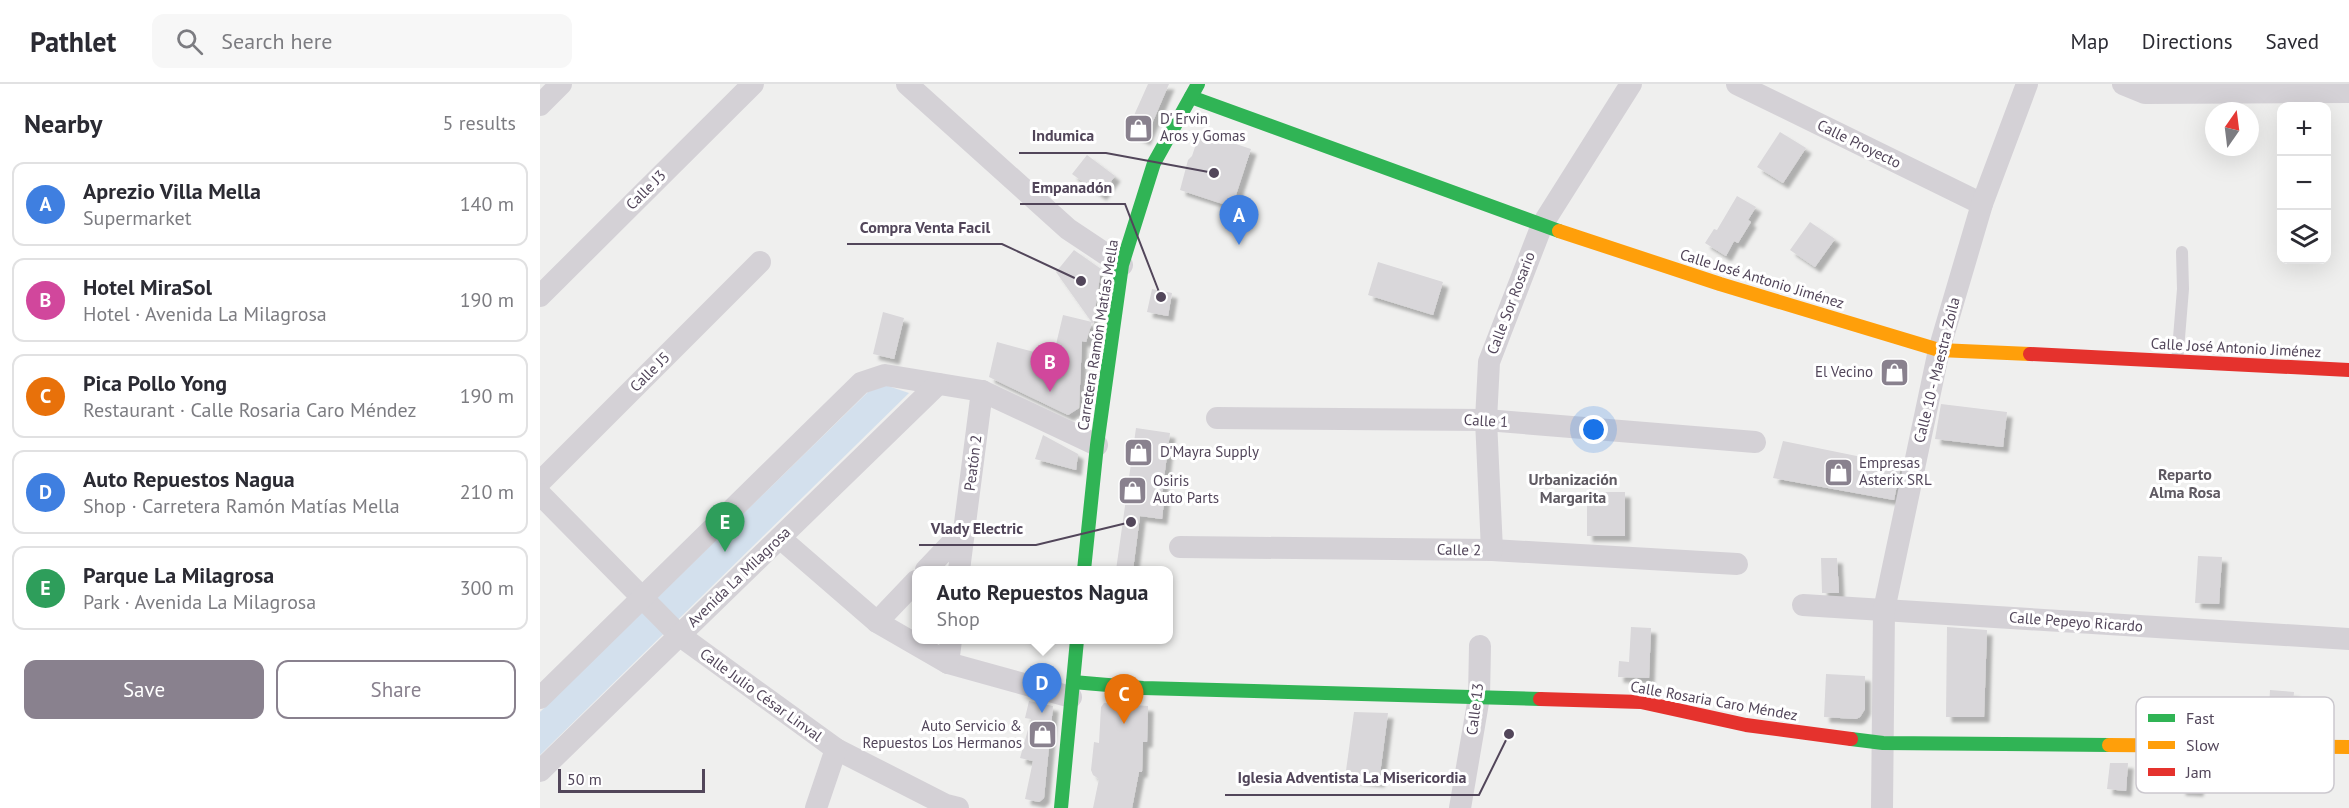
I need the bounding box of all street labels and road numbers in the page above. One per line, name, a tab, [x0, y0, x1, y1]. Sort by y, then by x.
street label: Calle Proyecto	[1814, 115, 1904, 172]
street label: Calle J3	[622, 166, 670, 214]
street label: Carretera Ramón Matías Mella	[1073, 238, 1122, 432]
street label: Calle José Antonio Jiménez	[1678, 244, 1847, 313]
street label: Calle Sor Rosario	[1482, 249, 1539, 357]
street label: Calle 10 - Maestra Zoila	[1909, 295, 1964, 445]
street label: Calle José Antonio Jiménez	[2150, 334, 2322, 361]
street label: Calle J5	[626, 348, 674, 396]
street label: Calle 1	[1463, 410, 1509, 431]
street label: Peatón 2	[960, 434, 985, 492]
street label: Avenida La Milagrosa	[683, 522, 794, 631]
street label: Calle 2	[1437, 540, 1481, 559]
street label: Calle Pepeyo Ricardo	[2008, 607, 2144, 636]
street label: Calle Julio César Linval	[696, 644, 827, 746]
street label: Calle Rosaria Caro Méndez	[1629, 676, 1799, 725]
street label: Calle 13	[1462, 682, 1487, 736]

